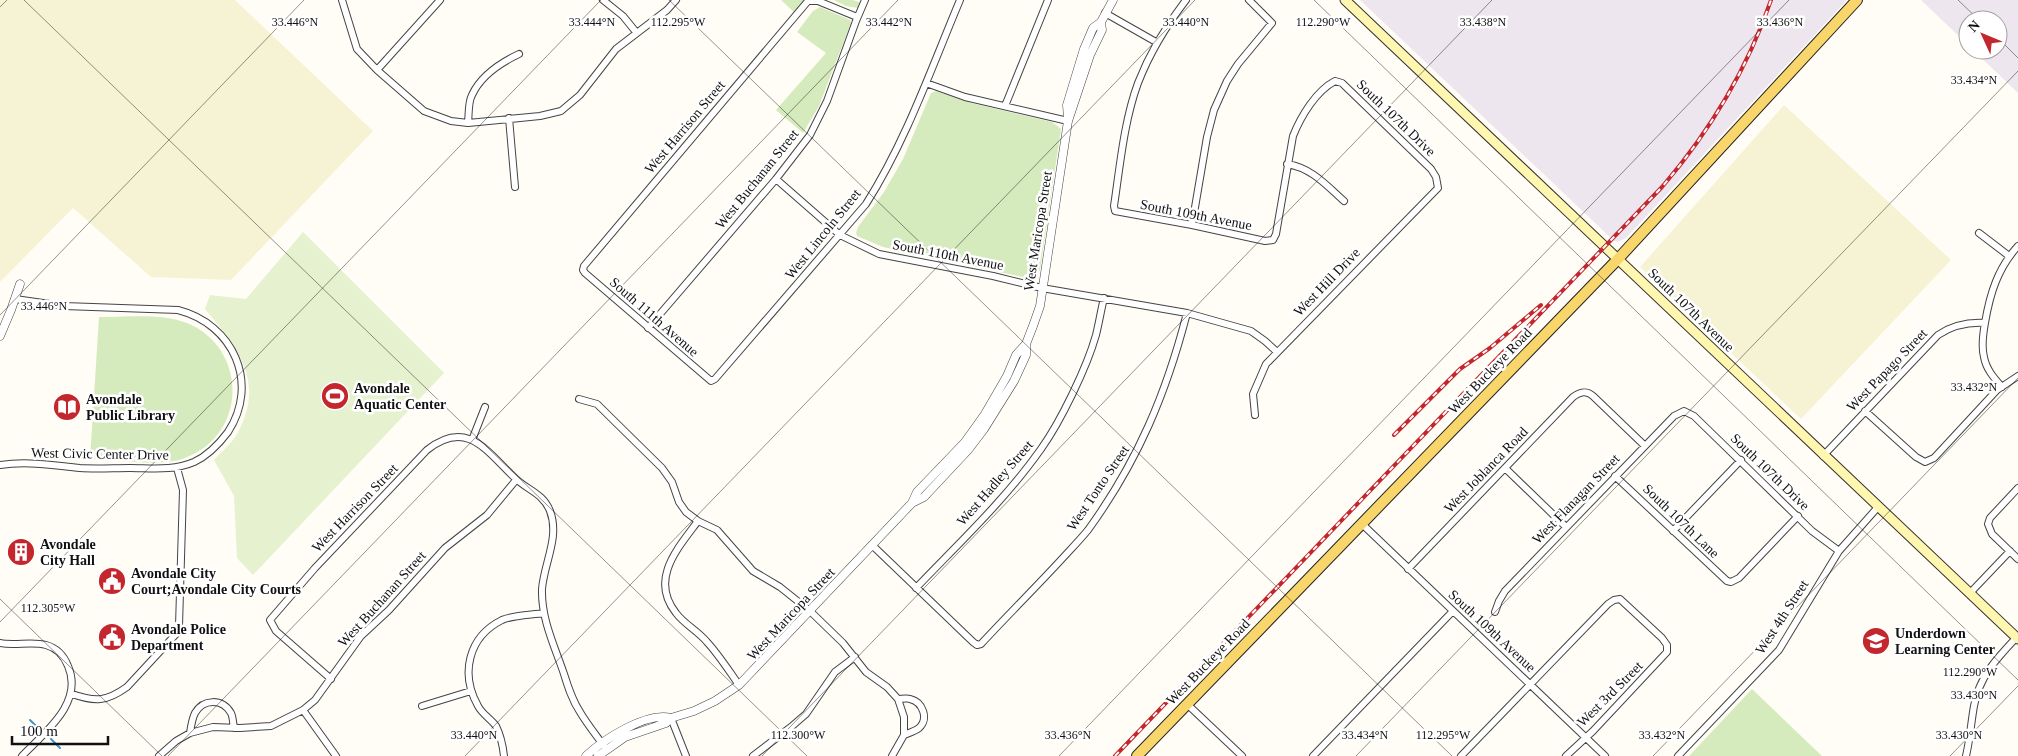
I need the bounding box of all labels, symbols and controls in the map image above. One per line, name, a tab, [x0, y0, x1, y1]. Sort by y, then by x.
north arrow	[1958, 10, 2008, 60]
text: 33.446°N	[272, 15, 319, 29]
text: 33.444°N	[569, 15, 616, 29]
text: 112.295°W	[651, 15, 706, 29]
text: 33.442°N	[866, 15, 913, 29]
text: 33.440°N	[1163, 15, 1210, 29]
text: 112.290°W	[1296, 15, 1351, 29]
text: 33.438°N	[1460, 15, 1507, 29]
text: 33.436°N	[1757, 15, 1804, 29]
text: N	[1965, 17, 1983, 35]
text: 33.434°N	[1951, 73, 1998, 87]
street label: South 107th Drive	[1354, 77, 1438, 159]
street label: West Harrison Street	[642, 78, 728, 176]
street label: West Buchanan Street	[712, 126, 802, 232]
street label: West Maricopa Street	[1021, 170, 1055, 292]
street label: West Lincoln Street	[782, 186, 864, 282]
street label: South 109th Avenue	[1139, 197, 1253, 233]
street label: South 110th Avenue	[891, 237, 1005, 273]
street label: West Hill Drive	[1291, 245, 1363, 319]
street label: South 107th Avenue	[1645, 265, 1737, 355]
street label: South 111th Avenue	[607, 275, 701, 359]
text: 33.446°N	[21, 299, 68, 313]
street label: West Buckeye Road	[1445, 325, 1535, 417]
street label: West Papago Street	[1844, 326, 1930, 414]
text: 33.432°N	[1951, 380, 1998, 394]
sports icon: Avondale Aquatic Center	[320, 381, 350, 411]
place label: Avondale Aquatic Center	[354, 381, 446, 412]
library icon: Avondale Public Library	[52, 392, 82, 422]
place label: Avondale Public Library	[86, 392, 175, 423]
street label: West Joblanca Road	[1441, 424, 1531, 516]
street label: South 107th Drive	[1728, 431, 1812, 513]
street label: West Hadley Street	[954, 437, 1036, 529]
street label: West Tonto Street	[1064, 442, 1132, 533]
street label: West Civic Center Drive	[31, 445, 169, 463]
street label: West Flanagan Street	[1529, 451, 1623, 547]
street label: West Harrison Street	[309, 461, 401, 555]
street label: South 107th Lane	[1640, 481, 1722, 561]
building icon: Avondale City Hall	[6, 537, 36, 567]
place label: Avondale City Hall	[40, 537, 96, 568]
street label: West Buchanan Street	[335, 548, 429, 650]
street label: West Maricopa Street	[744, 565, 838, 663]
public building icon: Avondale City Court;Avondale City Courts	[97, 566, 127, 596]
place label: Avondale City Court;Avondale City Courts	[131, 566, 302, 597]
street label: West 4th Street	[1753, 577, 1812, 657]
street label: South 109th Avenue	[1445, 587, 1539, 675]
text: 112.305°W	[21, 601, 76, 615]
street label: West Buckeye Road	[1163, 616, 1253, 708]
public building icon: Avondale Police Department	[97, 622, 127, 652]
place label: Avondale Police Department	[131, 622, 226, 653]
school or university icon: Underdown Learning Center	[1861, 626, 1891, 656]
place label: Underdown Learning Center	[1895, 626, 1995, 657]
street label: West 3rd Street	[1574, 658, 1646, 730]
text: 112.290°W	[1943, 665, 1998, 679]
text: 33.430°N	[1951, 688, 1998, 702]
scale bar	[12, 714, 109, 746]
text: 100 m	[20, 723, 58, 739]
text: 33.440°N	[451, 728, 498, 742]
text: 112.300°W	[771, 728, 826, 742]
text: 33.436°N	[1045, 728, 1092, 742]
text: 33.434°N	[1342, 728, 1389, 742]
text: 112.295°W	[1416, 728, 1471, 742]
text: 33.432°N	[1639, 728, 1686, 742]
text: 33.430°N	[1936, 728, 1983, 742]

